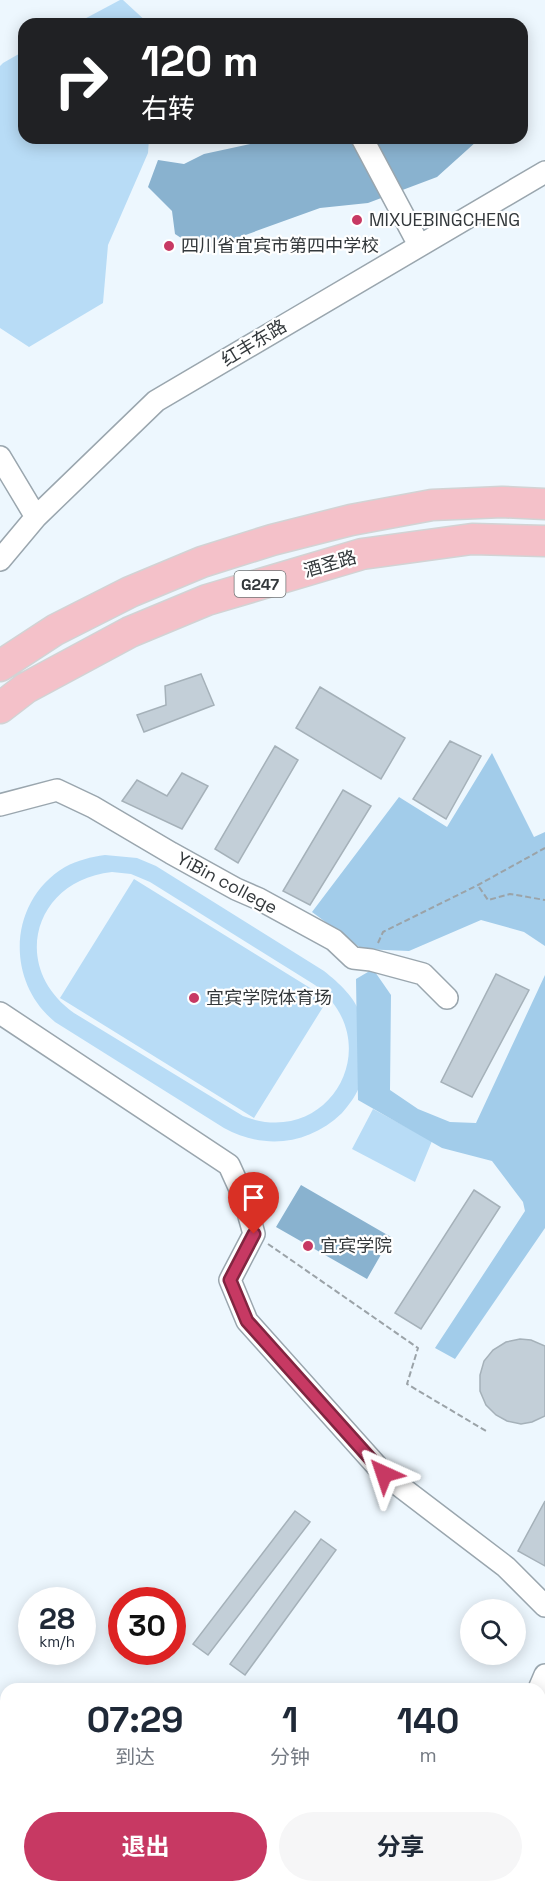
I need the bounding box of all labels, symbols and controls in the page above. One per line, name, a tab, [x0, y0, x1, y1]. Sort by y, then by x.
text: 120 m	[141, 35, 259, 88]
icon: right	[42, 42, 120, 120]
text: 右转	[141, 91, 195, 126]
place label: MIXUEBINGCHENG	[369, 208, 520, 231]
marker: MIXUEBINGCHENG	[350, 213, 364, 227]
place label: 四川省宜宾市第四中学校	[181, 234, 379, 257]
marker: 四川省宜宾市第四中学校	[162, 239, 176, 253]
street label: 红丰东路	[217, 314, 291, 371]
street label: 酒圣路	[301, 545, 359, 582]
road number: G247	[234, 571, 286, 597]
street label: YiBin college	[173, 846, 282, 919]
place label: 宜宾学院体育场	[206, 986, 332, 1009]
marker: 宜宾学院体育场	[187, 991, 201, 1005]
pin	[228, 1172, 279, 1234]
icon: arrive	[237, 1181, 270, 1214]
place label: 宜宾学院	[320, 1234, 392, 1257]
marker: 宜宾学院	[301, 1239, 315, 1253]
position arrow	[352, 1442, 416, 1506]
speed limit sign: 30	[108, 1587, 186, 1665]
text: 28	[39, 1599, 75, 1638]
map controls	[460, 1599, 526, 1665]
button: search	[460, 1599, 526, 1665]
text: km/h	[39, 1632, 75, 1651]
text: 07:29	[87, 1697, 183, 1743]
text: 1	[282, 1697, 298, 1743]
text: 140	[397, 1698, 459, 1744]
text: m	[419, 1742, 437, 1768]
text: 到达	[115, 1744, 155, 1770]
text: 分钟	[270, 1744, 310, 1770]
button: 退出	[24, 1812, 267, 1881]
button: 分享	[279, 1812, 522, 1881]

